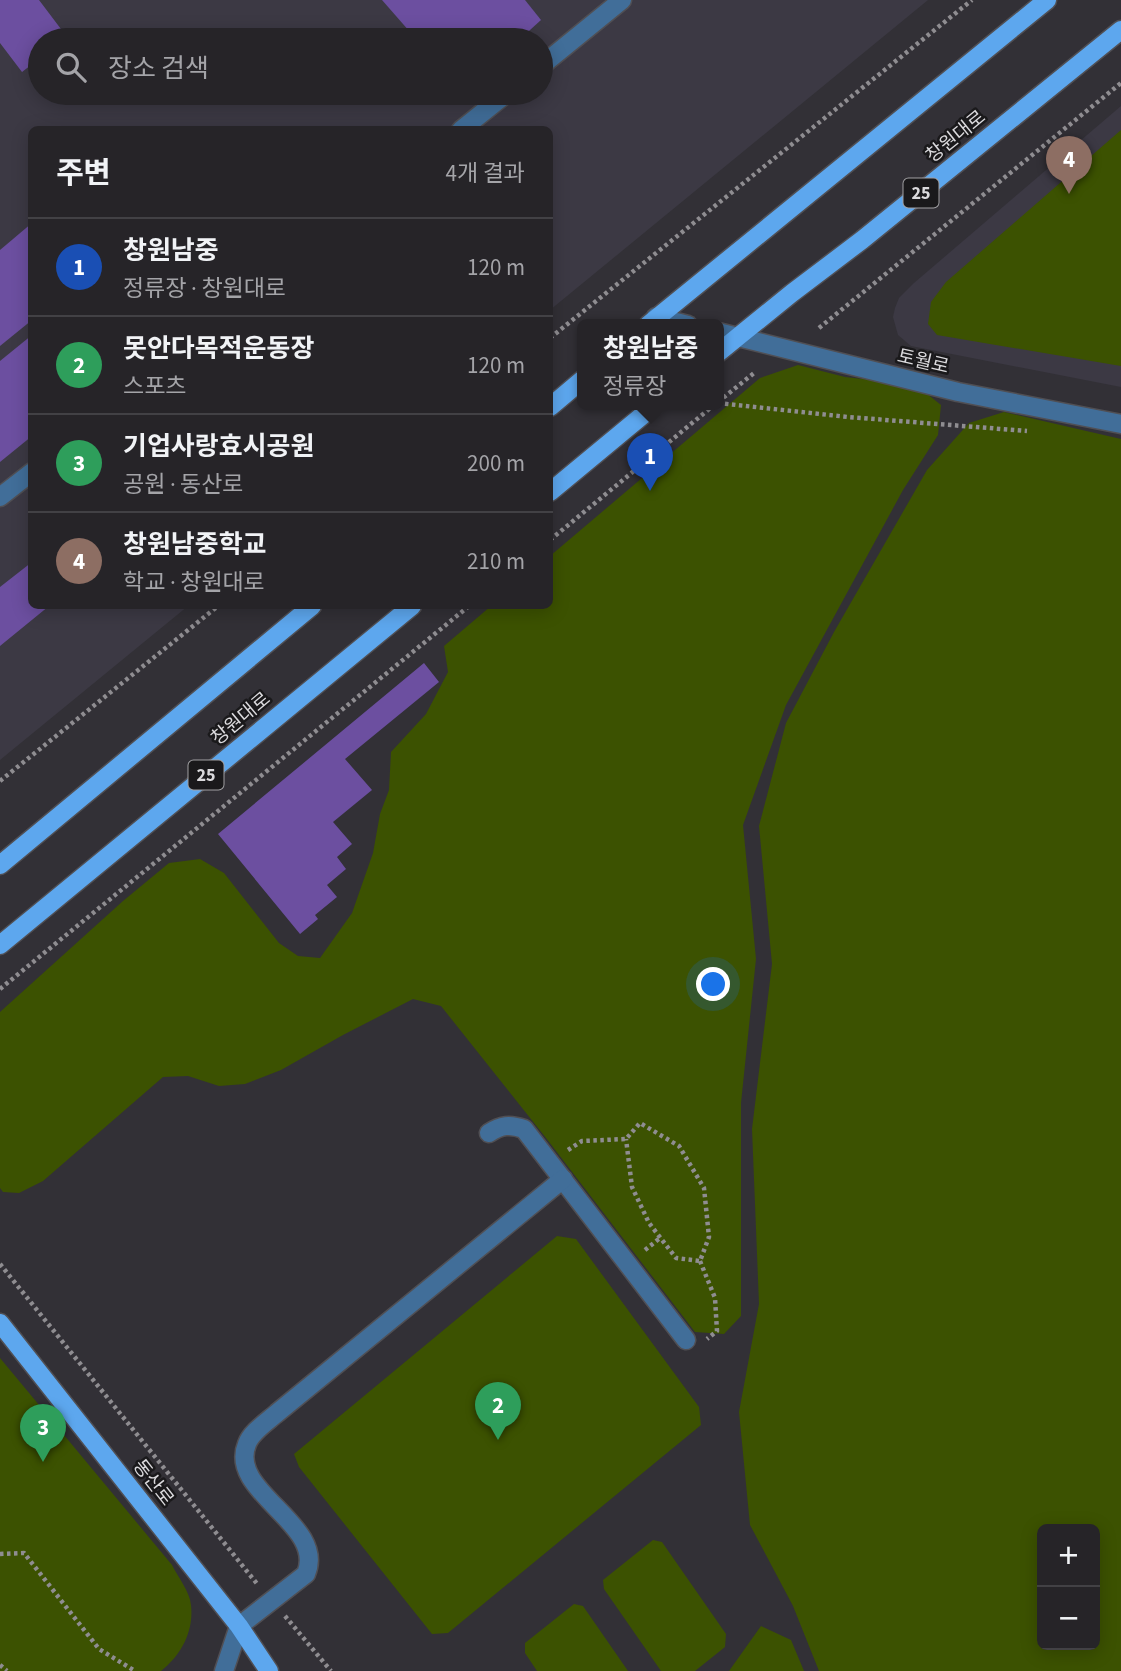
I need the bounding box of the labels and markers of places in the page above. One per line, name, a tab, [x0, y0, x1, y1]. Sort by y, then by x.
pin: 4	[1046, 136, 1092, 194]
pin: 1	[627, 433, 673, 491]
pin: 2	[475, 1382, 521, 1440]
pin: 3	[20, 1404, 66, 1462]

